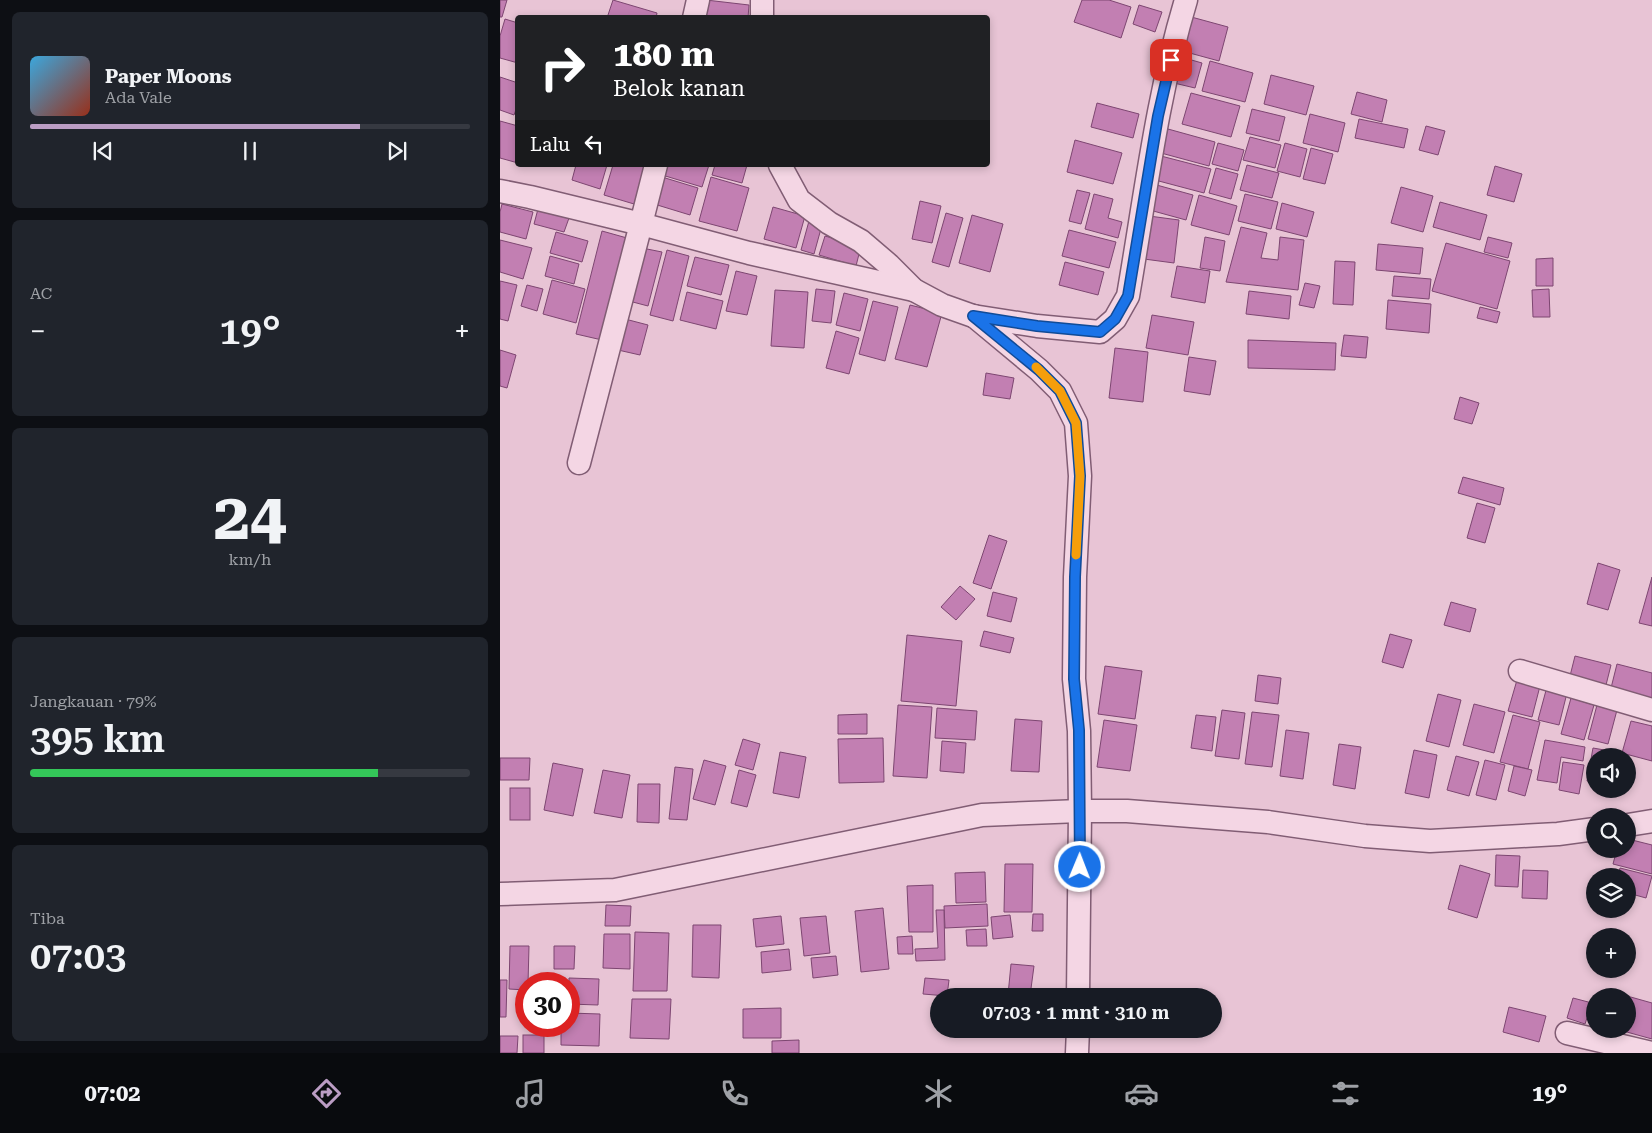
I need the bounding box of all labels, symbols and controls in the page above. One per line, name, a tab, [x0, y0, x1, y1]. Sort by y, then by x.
text: 180 m	[613, 34, 714, 75]
icon: right	[530, 35, 595, 100]
pin	[1150, 39, 1192, 81]
icon: arrive	[1157, 46, 1185, 74]
text: Paper Moons	[105, 65, 232, 88]
text: Belok kanan	[613, 76, 745, 101]
text: Ada Vale	[105, 88, 172, 107]
icon: left	[580, 130, 608, 158]
text: Lalu	[530, 133, 570, 156]
icon: previous	[89, 137, 117, 165]
icon: pause	[236, 137, 264, 165]
icon: next	[383, 137, 411, 165]
text: AC	[30, 284, 52, 303]
text: 19°	[219, 309, 281, 353]
text: −	[30, 315, 46, 348]
text: +	[454, 315, 470, 348]
text: 24	[214, 479, 286, 555]
text: km/h	[229, 550, 271, 569]
text: Jangkauan · 79%	[30, 692, 156, 711]
text: 395 km	[30, 717, 165, 761]
map controls	[1586, 748, 1636, 1038]
button: sound	[1586, 748, 1636, 798]
button: search	[1586, 808, 1636, 858]
position arrow	[1053, 840, 1105, 892]
button: layers	[1586, 868, 1636, 918]
text: Tiba	[30, 909, 65, 928]
button: +	[1586, 928, 1636, 978]
text: 07:03	[30, 934, 126, 978]
speed limit sign: 30	[515, 972, 580, 1037]
button: −	[1586, 988, 1636, 1038]
text: 07:03 · 1 mnt · 310 m	[983, 1001, 1169, 1024]
icon: directions	[309, 1076, 344, 1111]
icon: music	[513, 1076, 548, 1111]
icon: phone	[717, 1076, 752, 1111]
icon: climate	[921, 1076, 956, 1111]
icon: car	[1124, 1076, 1159, 1111]
icon: filters	[1328, 1076, 1363, 1111]
text: 07:02	[84, 1081, 141, 1106]
text: 19°	[1532, 1081, 1568, 1106]

